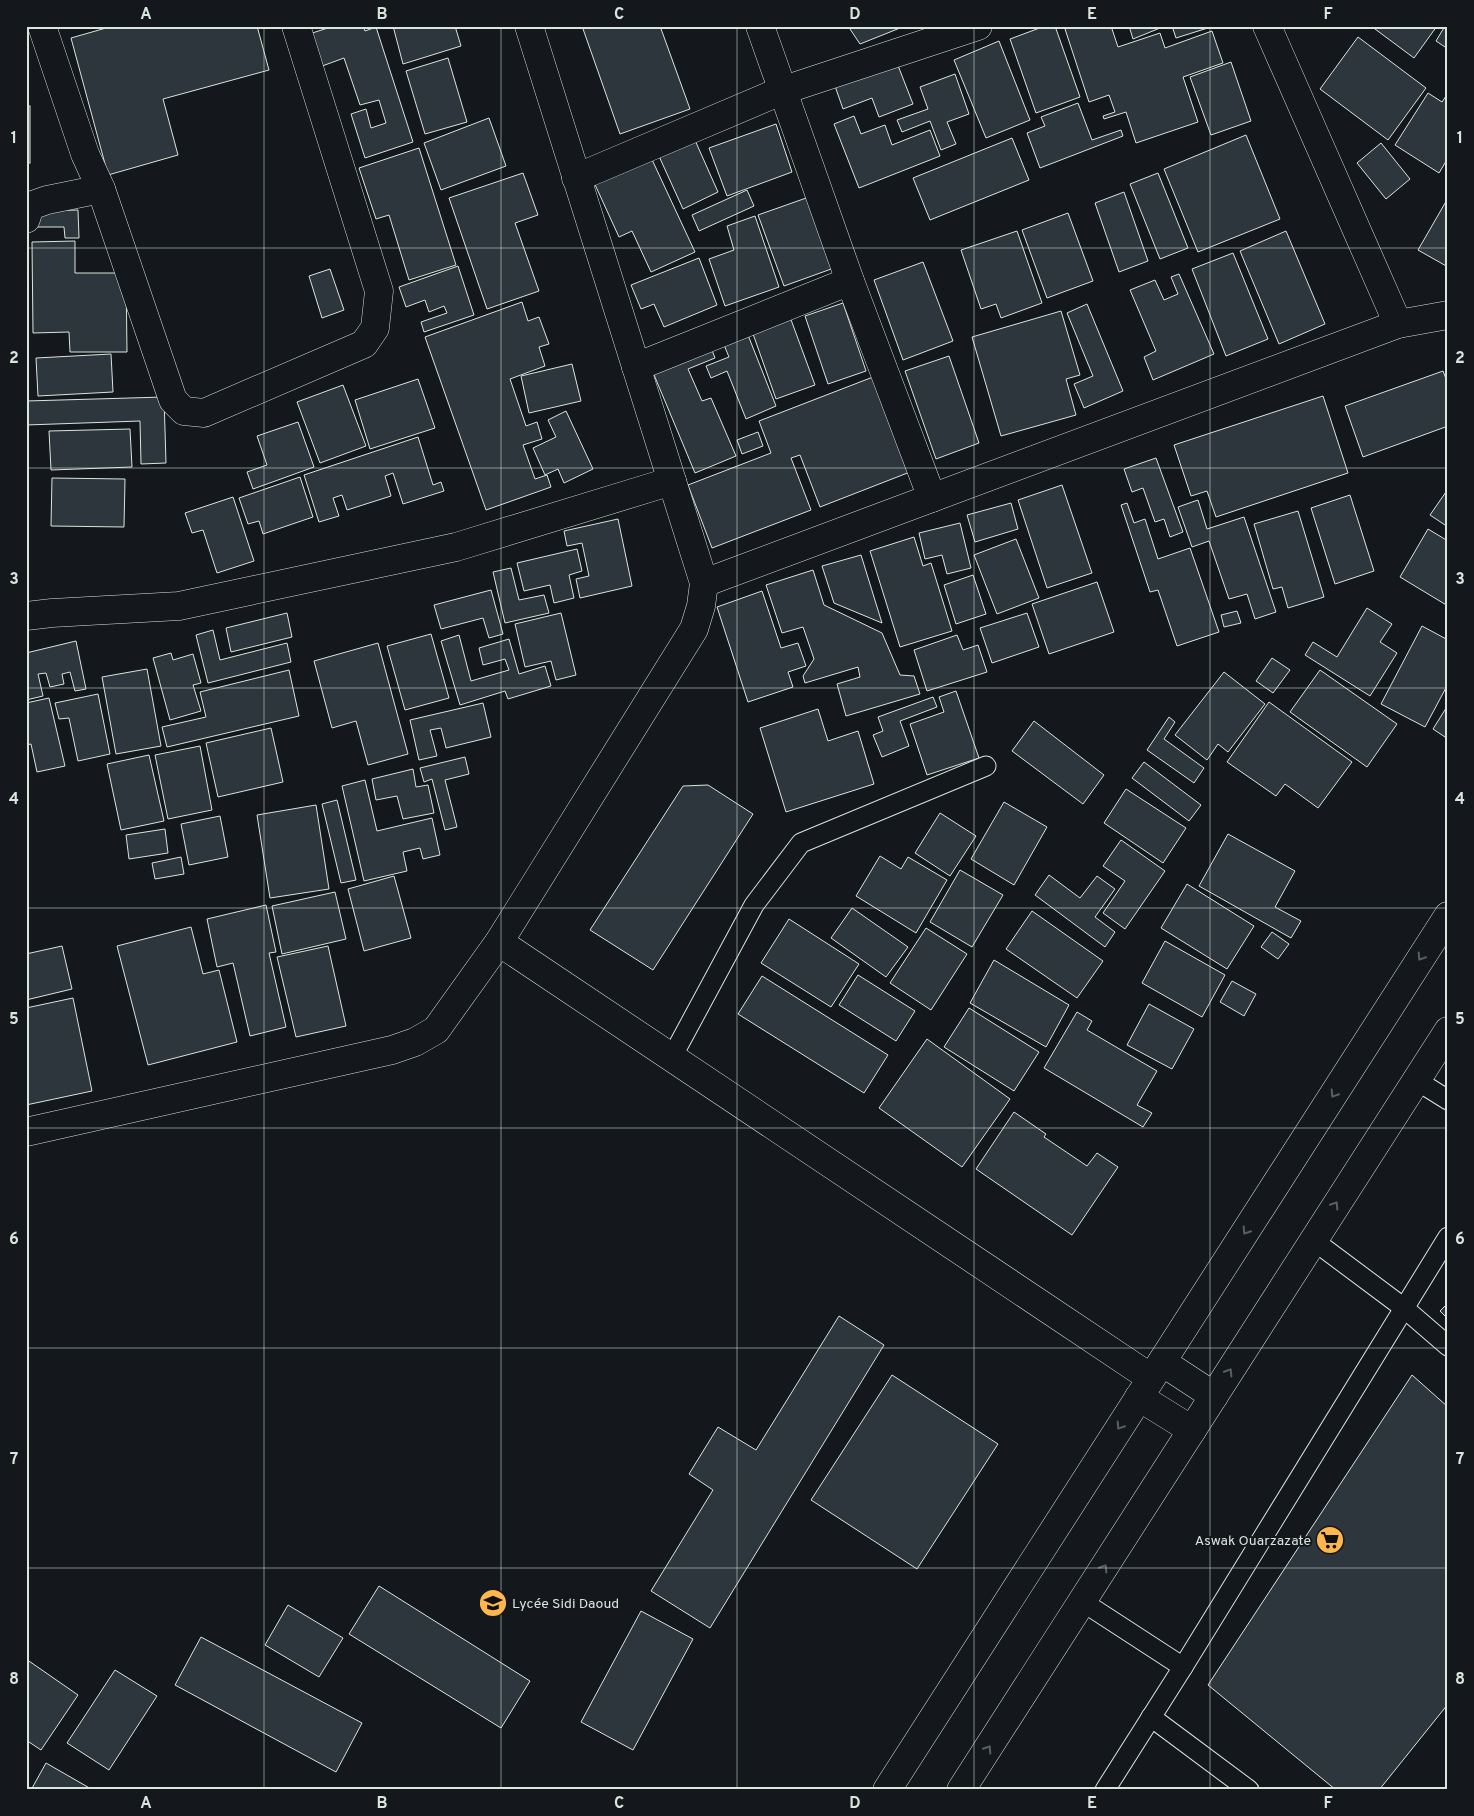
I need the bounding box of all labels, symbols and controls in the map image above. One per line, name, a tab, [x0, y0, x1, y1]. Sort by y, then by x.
text: A	[140, 5, 152, 25]
text: B	[376, 5, 388, 25]
text: C	[614, 5, 624, 25]
text: D	[849, 5, 861, 25]
text: E	[1087, 5, 1097, 25]
text: F	[1323, 5, 1333, 25]
text: 1	[11, 129, 17, 149]
text: 1	[1457, 129, 1463, 149]
text: 2	[9, 349, 19, 369]
text: 2	[1455, 349, 1465, 369]
text: 3	[9, 570, 19, 590]
text: 3	[1455, 570, 1465, 590]
text: 4	[9, 790, 19, 810]
text: 4	[1455, 790, 1465, 810]
one-way arrow	[1418, 952, 1428, 961]
text: 5	[9, 1010, 19, 1030]
text: 5	[1455, 1010, 1465, 1030]
one-way arrow	[1330, 1089, 1340, 1098]
one-way arrow	[1329, 1202, 1338, 1211]
one-way arrow	[1243, 1225, 1252, 1234]
text: 6	[9, 1230, 19, 1250]
text: 6	[1455, 1230, 1465, 1250]
one-way arrow	[1223, 1368, 1232, 1378]
one-way arrow	[1117, 1421, 1127, 1430]
text: 7	[10, 1450, 18, 1470]
text: 7	[1456, 1450, 1464, 1470]
supermarket icon: Aswak Ouarzazate	[1315, 1525, 1345, 1555]
place label: Aswak Ouarzazate	[1195, 1533, 1311, 1550]
one-way arrow	[1098, 1565, 1108, 1574]
school or university icon: Lycée Sidi Daoud	[478, 1588, 508, 1618]
place label: Lycée Sidi Daoud	[512, 1596, 619, 1613]
text: 8	[9, 1670, 19, 1690]
text: 8	[1455, 1670, 1465, 1690]
one-way arrow	[982, 1745, 991, 1754]
text: A	[140, 1794, 152, 1814]
text: B	[376, 1794, 388, 1814]
text: C	[614, 1794, 624, 1814]
text: D	[849, 1794, 861, 1814]
text: E	[1087, 1794, 1097, 1814]
text: F	[1323, 1794, 1333, 1814]

